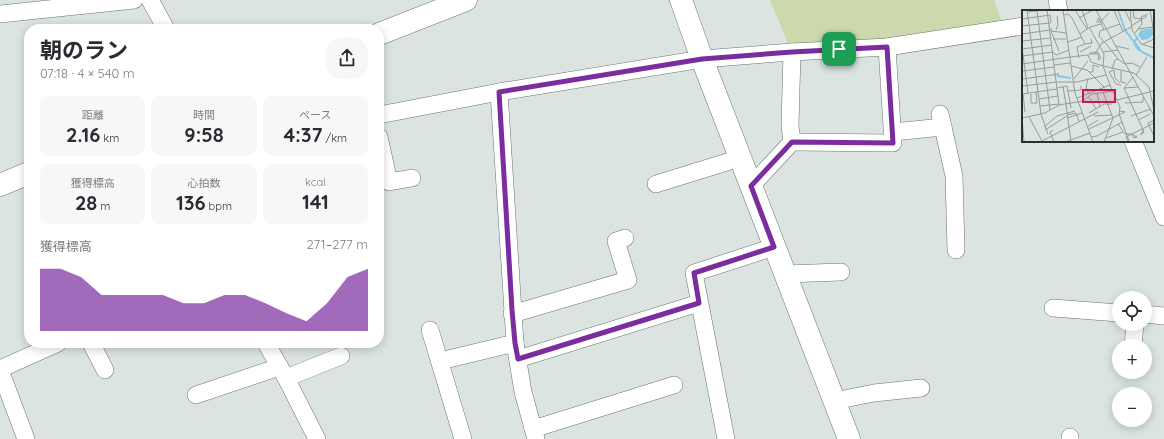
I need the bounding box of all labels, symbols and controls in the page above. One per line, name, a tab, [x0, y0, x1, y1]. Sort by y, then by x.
inset map	[1022, 10, 1154, 142]
pin	[822, 32, 856, 66]
text: 朝のラン	[40, 36, 128, 64]
button: share	[326, 37, 368, 79]
icon: arrive	[828, 38, 850, 60]
text: 07:18 · 4 × 540 m	[40, 65, 135, 81]
text: 距離	[82, 108, 104, 122]
text: 時間	[193, 108, 215, 122]
text: ペース	[299, 108, 332, 122]
text: 2.16	[66, 122, 100, 147]
text: 9:58	[184, 122, 224, 147]
text: 4:37	[284, 122, 322, 147]
text: km	[100, 131, 119, 145]
text: /km	[322, 131, 347, 145]
text: kcal	[305, 175, 326, 189]
text: 獲得標高	[71, 176, 115, 190]
text: 心拍数	[187, 176, 220, 190]
text: 141	[302, 189, 329, 214]
text: 28	[75, 190, 97, 215]
text: 136	[176, 190, 206, 215]
text: m	[97, 199, 110, 213]
text: bpm	[206, 199, 232, 213]
text: 271–277 m	[307, 236, 368, 252]
text: 獲得標高	[40, 238, 92, 254]
map controls	[1112, 291, 1152, 427]
button: locate	[1112, 291, 1152, 331]
button: +	[1112, 339, 1152, 379]
button: −	[1112, 387, 1152, 427]

